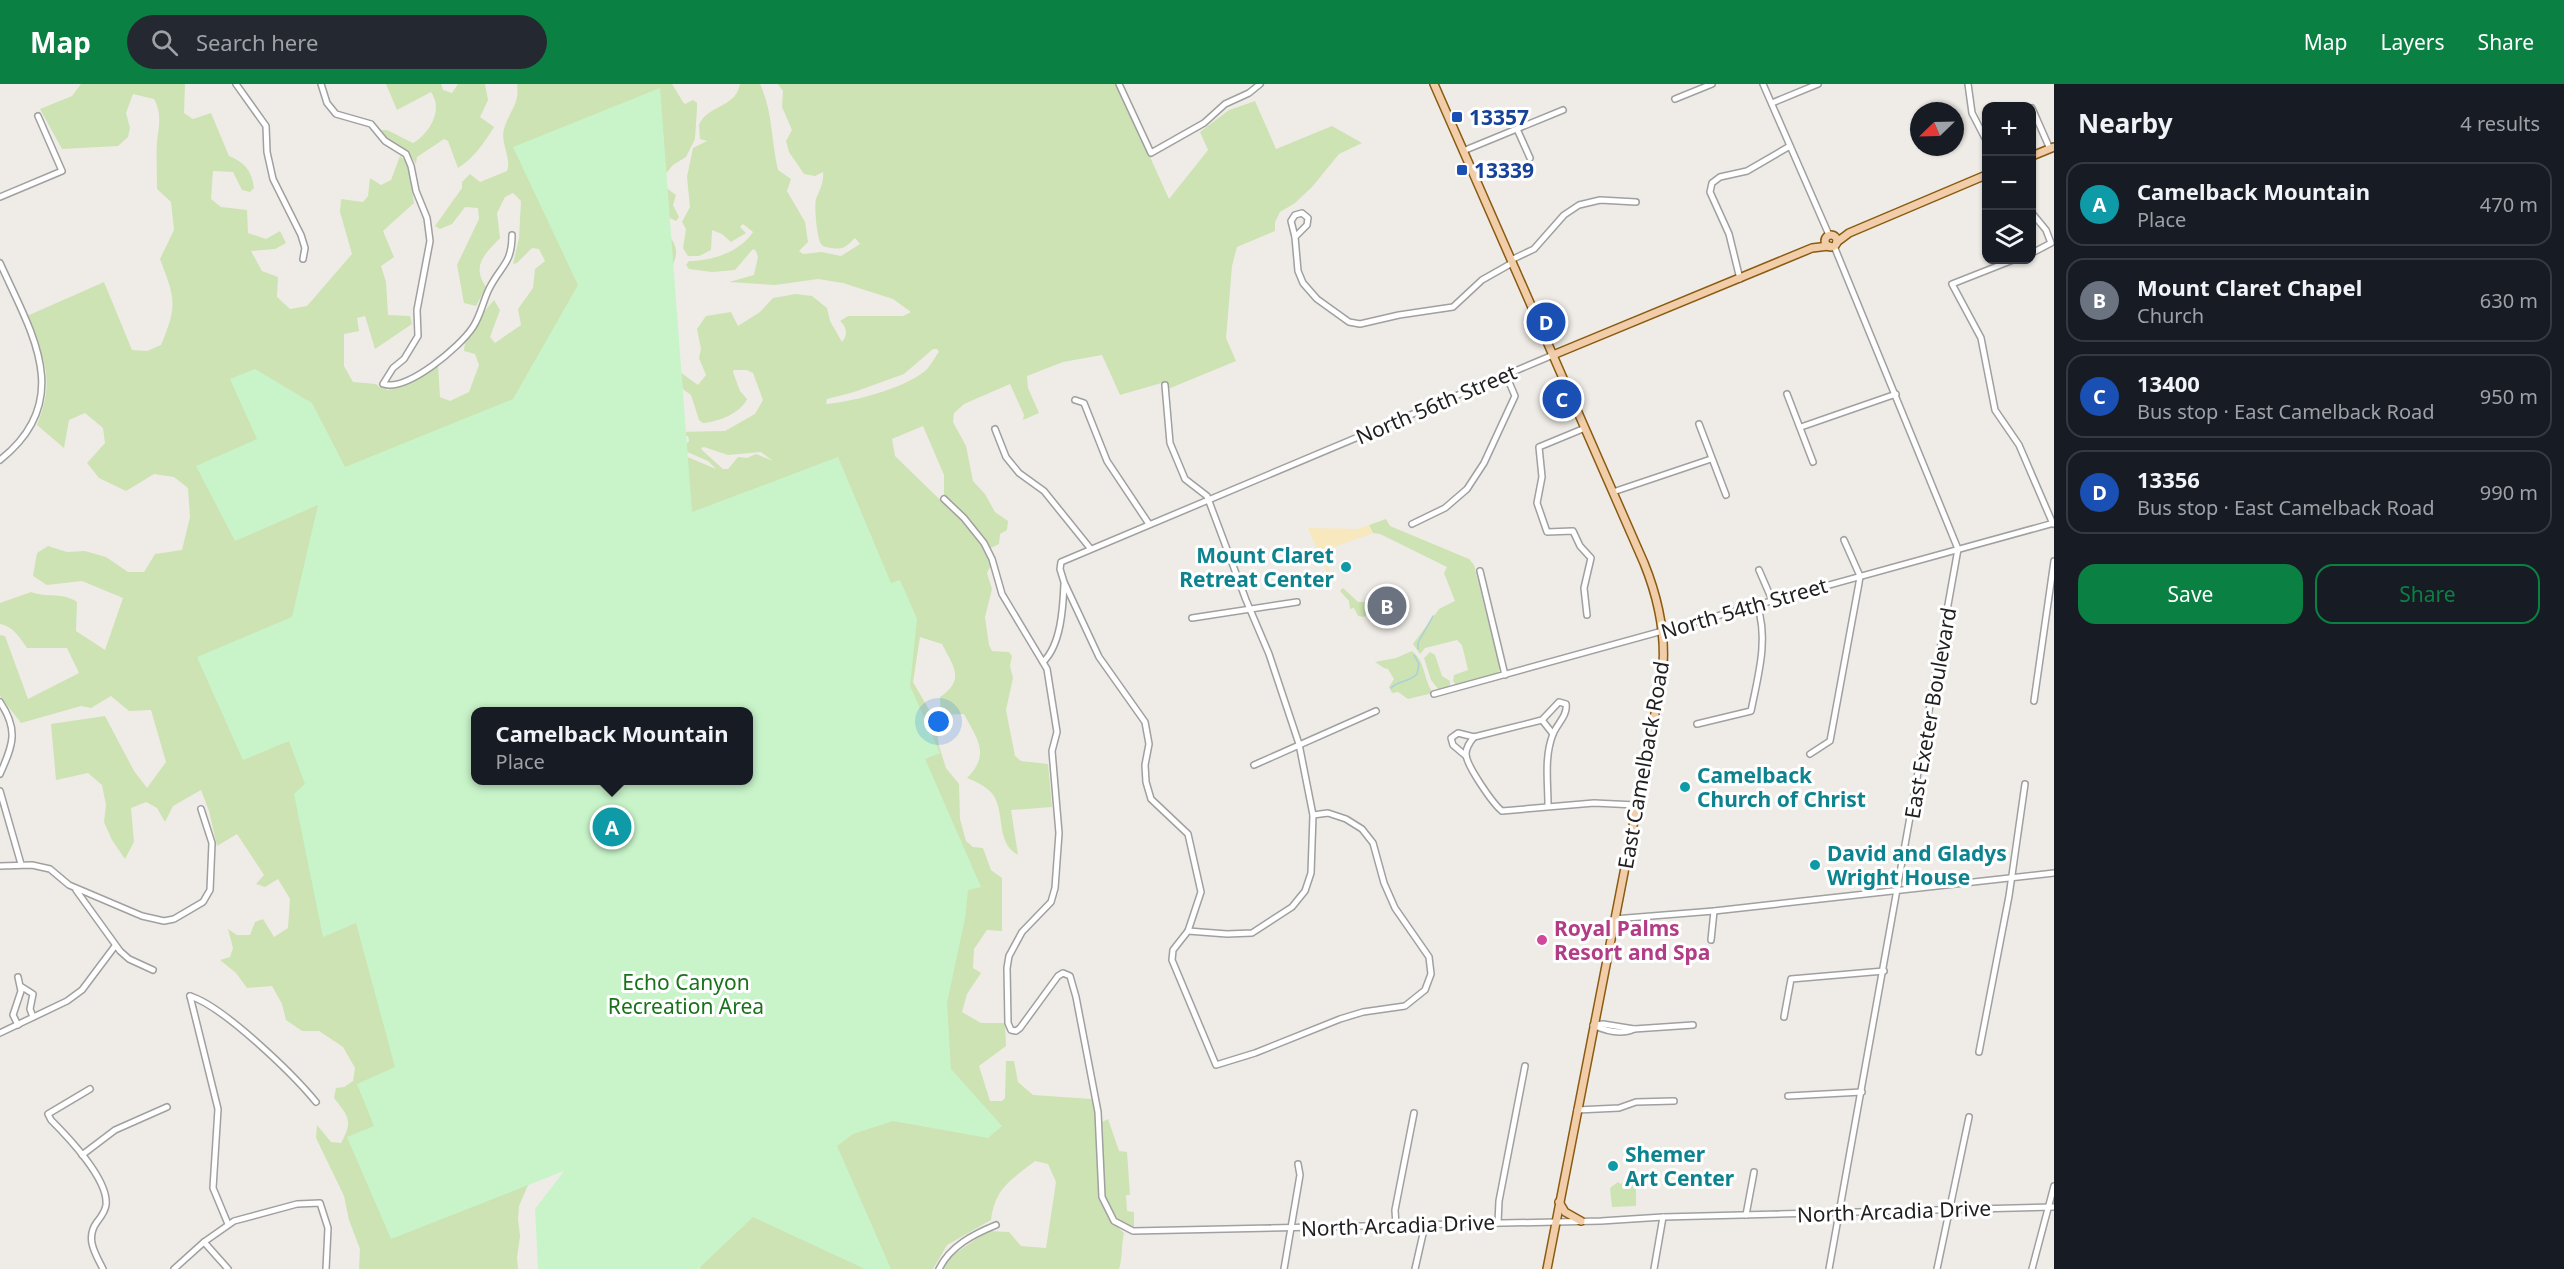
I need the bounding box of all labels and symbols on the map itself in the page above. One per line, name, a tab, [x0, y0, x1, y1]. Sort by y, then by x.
north arrow	[1910, 102, 1964, 156]
place label: 13357	[1469, 103, 1529, 131]
marker: 13357	[1450, 110, 1464, 124]
place label: 13339	[1474, 156, 1534, 184]
marker: 13339	[1455, 163, 1469, 177]
pin: D	[1526, 300, 1566, 344]
street label: North 56th Street	[1351, 357, 1521, 450]
pin: C	[1542, 376, 1582, 422]
place label: Mount Claret Retreat Center	[1179, 541, 1335, 593]
marker: Mount Claret Retreat Center	[1339, 560, 1353, 574]
street label: North 54th Street	[1657, 571, 1831, 645]
pin: B	[1368, 584, 1406, 628]
street label: East Exeter Boulevard	[1898, 605, 1962, 821]
street label: East Camelback Road	[1611, 659, 1675, 871]
your location	[924, 707, 953, 736]
place label: Camelback Church of Christ	[1697, 761, 1866, 813]
marker: Camelback Church of Christ	[1678, 780, 1692, 794]
pin: A	[592, 804, 632, 850]
place label: David and Gladys Wright House	[1827, 839, 2007, 891]
marker: David and Gladys Wright House	[1808, 858, 1822, 872]
place label: Royal Palms Resort and Spa	[1554, 914, 1710, 966]
marker: Royal Palms Resort and Spa	[1535, 933, 1549, 947]
park label: Echo Canyon Recreation Area	[608, 968, 764, 1020]
place label: Shemer Art Center	[1625, 1140, 1735, 1192]
marker: Shemer Art Center	[1606, 1159, 1620, 1173]
street label: North Arcadia Drive	[1796, 1194, 1992, 1228]
street label: North Arcadia Drive	[1300, 1208, 1496, 1242]

